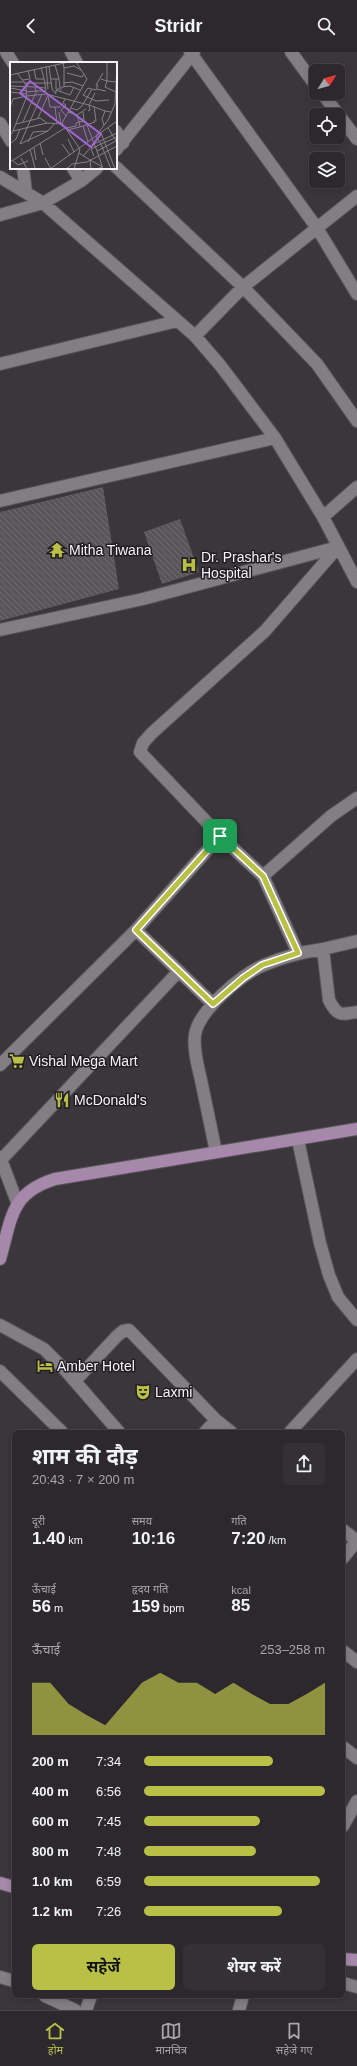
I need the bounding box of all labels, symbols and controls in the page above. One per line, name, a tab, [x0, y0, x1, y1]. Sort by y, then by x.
icon: back	[20, 15, 42, 37]
icon: search	[315, 15, 337, 37]
text: Stridr	[154, 16, 203, 36]
inset map	[10, 62, 117, 169]
north arrow	[309, 64, 345, 100]
map controls	[309, 64, 345, 188]
button: locate	[309, 108, 345, 144]
button: layers	[309, 152, 345, 188]
temple icon: Mitha Tiwana	[48, 541, 66, 559]
place label: Mitha Tiwana	[69, 542, 152, 558]
place label: Dr. Prashar's Hospital	[201, 549, 281, 581]
hospital icon: Dr. Prashar's Hospital	[180, 556, 198, 574]
pin	[203, 819, 237, 853]
icon: arrive	[209, 825, 231, 847]
supermarket icon: Vishal Mega Mart	[8, 1052, 26, 1070]
place label: Vishal Mega Mart	[29, 1053, 138, 1069]
restaurant icon: McDonald's	[53, 1091, 71, 1109]
place label: McDonald's	[74, 1092, 147, 1108]
hotel icon: Amber Hotel	[36, 1357, 54, 1375]
place label: Amber Hotel	[57, 1358, 135, 1374]
theatre icon: Laxmi	[134, 1383, 152, 1401]
place label: Laxmi	[155, 1384, 192, 1400]
button: share	[283, 1443, 325, 1485]
text: शाम की दौड़	[32, 1444, 138, 1469]
text: 20:43 · 7 × 200 m	[32, 1472, 134, 1487]
text: दूरी	[32, 1515, 45, 1527]
text: समय	[132, 1515, 152, 1527]
text: गति	[231, 1515, 247, 1527]
text: 1.40	[32, 1529, 65, 1548]
text: 10:16	[132, 1529, 175, 1548]
text: 7:20	[231, 1529, 265, 1548]
text: km	[65, 1534, 83, 1546]
text: /km	[265, 1534, 286, 1546]
text: ऊँचाई	[32, 1583, 56, 1595]
text: हृदय गति	[132, 1583, 168, 1595]
text: kcal	[231, 1584, 251, 1596]
text: 85	[231, 1596, 250, 1615]
text: 56	[32, 1597, 51, 1616]
text: 159	[132, 1597, 160, 1616]
text: m	[51, 1602, 63, 1614]
text: bpm	[160, 1602, 185, 1614]
text: ऊँचाई	[32, 1642, 60, 1657]
text: 253–258 m	[260, 1642, 325, 1657]
text: 200 m	[32, 1754, 69, 1769]
text: 7:34	[96, 1754, 121, 1769]
text: 400 m	[32, 1784, 69, 1799]
text: 6:56	[96, 1784, 121, 1799]
text: 600 m	[32, 1814, 69, 1829]
text: 7:45	[96, 1814, 121, 1829]
text: 800 m	[32, 1844, 69, 1859]
text: 7:48	[96, 1844, 121, 1859]
text: 1.0 km	[32, 1874, 72, 1889]
text: 6:59	[96, 1874, 121, 1889]
text: 1.2 km	[32, 1904, 72, 1919]
text: 7:26	[96, 1904, 121, 1919]
button: सहेजें	[32, 1944, 175, 1990]
button: शेयर करें	[183, 1944, 325, 1990]
tab: होम	[44, 2020, 66, 2058]
tab: मानचित्र	[155, 2020, 187, 2058]
tab: सहेजे गए	[276, 2020, 313, 2058]

